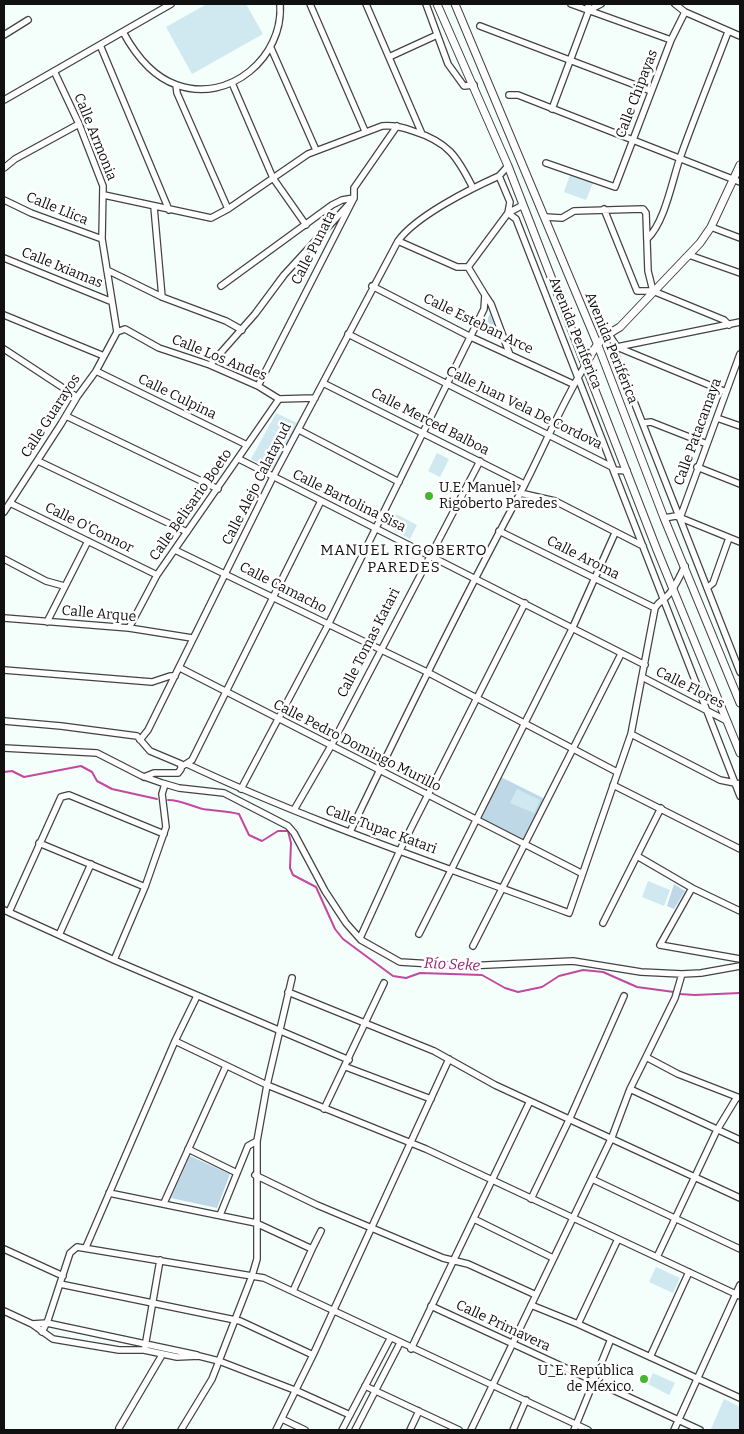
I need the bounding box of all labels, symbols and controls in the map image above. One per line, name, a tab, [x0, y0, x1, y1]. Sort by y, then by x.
street label: Calle Chipayas	[612, 47, 662, 141]
street label: Calle Armonia	[70, 91, 120, 183]
street label: Calle Llica	[24, 189, 90, 229]
street label: Calle Punata	[288, 208, 340, 288]
street label: Calle Ixiamas	[19, 244, 105, 292]
street label: Avenida Periferica	[545, 275, 605, 391]
street label: Calle Esteban Arce	[420, 290, 536, 358]
street label: Avenida Periférica	[581, 290, 641, 406]
street label: Calle Los Andes	[169, 331, 269, 385]
street label: Calle Juan Vela De Cordova	[443, 363, 605, 453]
street label: Calle Guarayos	[18, 371, 84, 461]
street label: Calle Culpina	[135, 371, 219, 423]
street label: Calle Patacamaya	[671, 376, 725, 488]
street label: Calle Merced Balboa	[368, 385, 492, 459]
street label: Calle Alejo Calatayud	[219, 420, 295, 548]
street label: Calle Belisario Boeto	[146, 446, 236, 564]
street label: Calle Bartolina Sisa	[289, 466, 409, 536]
place label: U.E. Manuel Rigoberto Paredes	[439, 480, 557, 512]
marker: U.E. Manuel Rigoberto Paredes	[423, 490, 435, 502]
street label: Calle O'Connor	[42, 499, 136, 557]
street label: Calle Aroma	[544, 532, 622, 584]
district label: MANUEL RIGOBERTO PAREDES	[318, 542, 490, 577]
street label: Calle Camacho	[236, 559, 330, 617]
street label: Calle Tomas Katari	[334, 585, 404, 701]
street label: Calle Arque	[61, 602, 137, 626]
street label: Calle Flores	[653, 664, 727, 712]
street label: Calle Pedro Domingo Murillo	[270, 696, 444, 796]
street label: Calle Tupac Katari	[323, 802, 439, 858]
water label: Río Seke	[423, 955, 481, 975]
street label: Calle Primavera	[453, 1297, 553, 1355]
place label: U_E. República de México.	[538, 1363, 634, 1395]
marker: U_E. República de México.	[638, 1373, 650, 1385]

